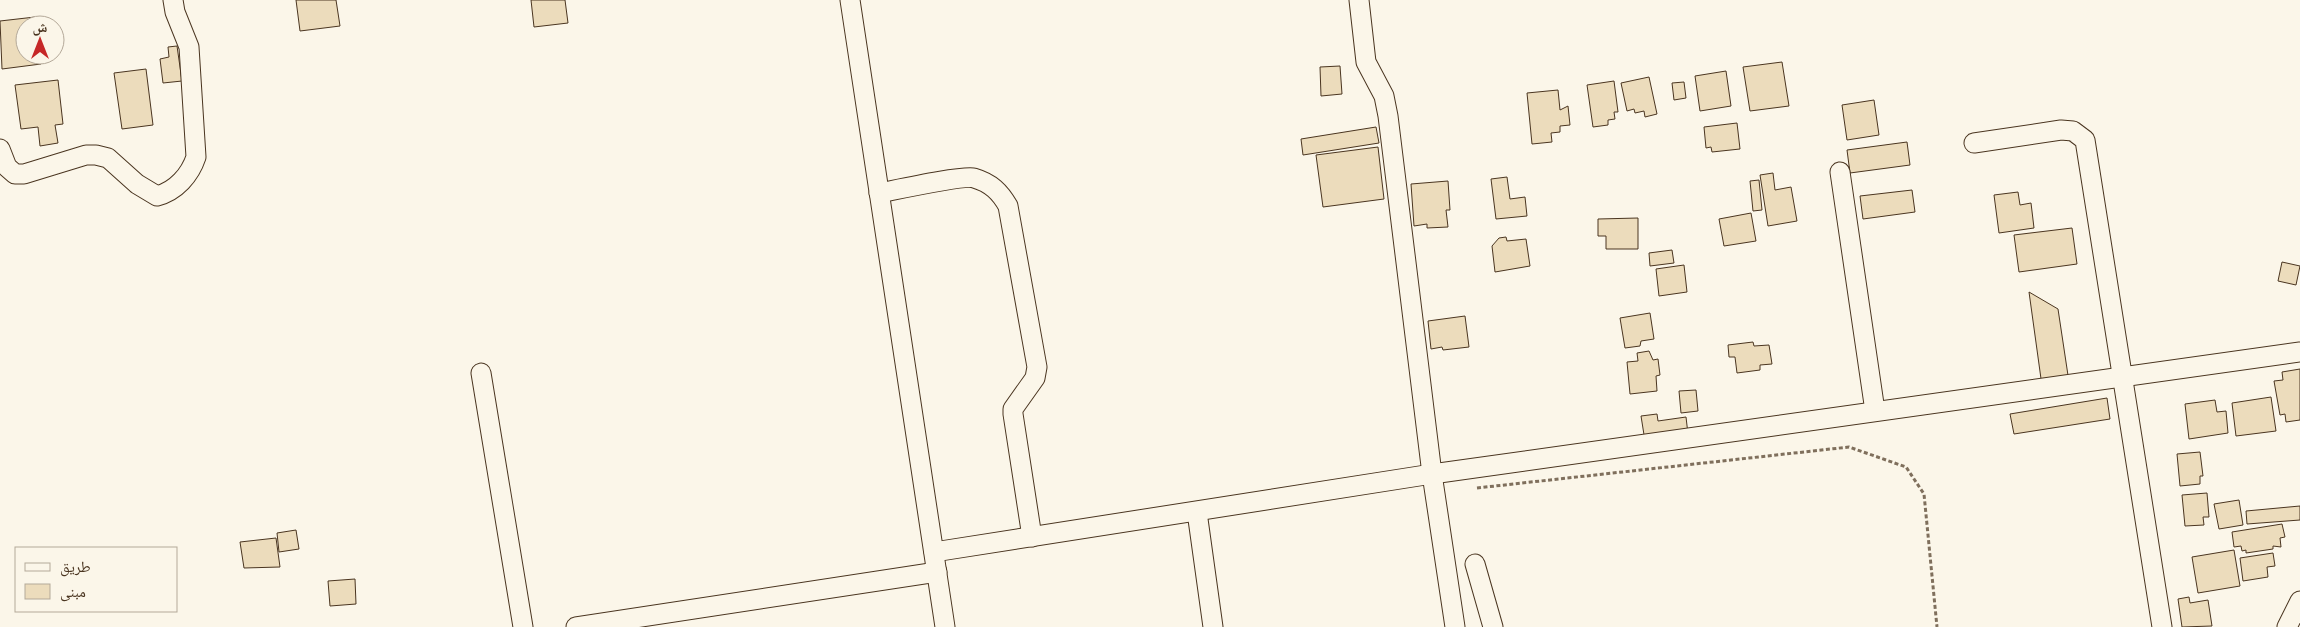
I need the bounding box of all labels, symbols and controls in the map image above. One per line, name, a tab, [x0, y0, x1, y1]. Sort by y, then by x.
north arrow	[15, 15, 65, 65]
text: ش	[33, 18, 48, 36]
legend	[15, 547, 178, 612]
text: طريق	[60, 557, 91, 577]
text: مبنى	[60, 582, 86, 602]

